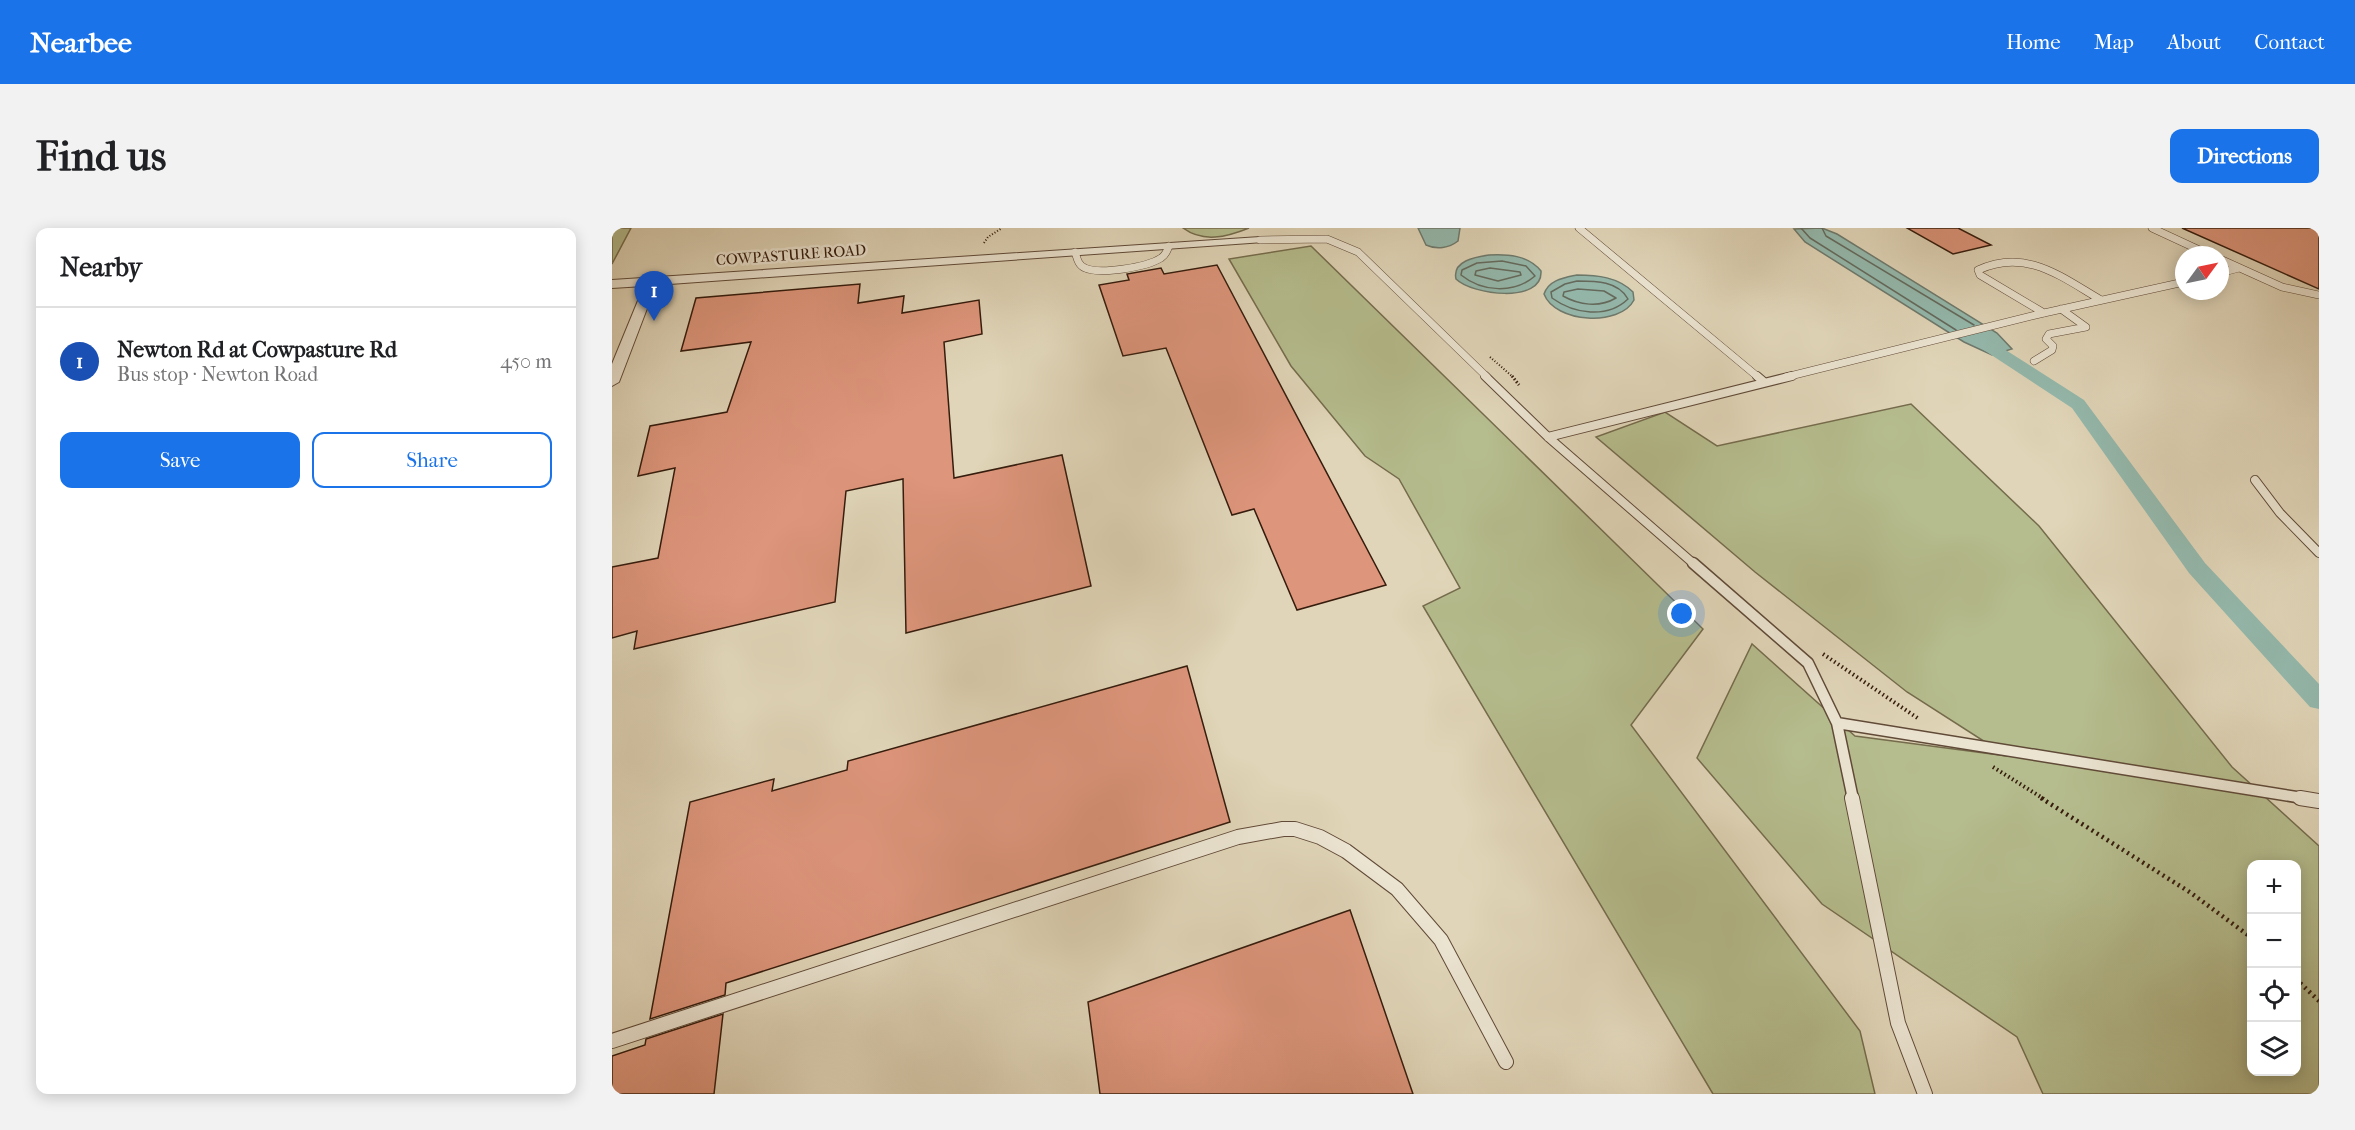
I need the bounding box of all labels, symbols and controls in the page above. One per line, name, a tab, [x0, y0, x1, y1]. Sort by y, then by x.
text: Nearbee	[30, 26, 132, 59]
text: Home	[2006, 30, 2061, 54]
text: Map	[2094, 30, 2134, 54]
text: About	[2167, 30, 2221, 54]
text: Contact	[2254, 30, 2325, 54]
button: Directions	[2170, 129, 2319, 183]
text: Find us	[36, 132, 166, 181]
street label: COWPASTURE ROAD	[715, 241, 867, 269]
north arrow	[2175, 246, 2229, 300]
text: Nearby	[60, 252, 142, 283]
pin: 1	[634, 272, 674, 321]
text: Newton Rd at Cowpasture Rd	[117, 337, 397, 363]
text: 1	[76, 350, 83, 373]
text: 450 m	[500, 350, 552, 373]
text: Bus stop · Newton Road	[117, 363, 318, 386]
button: Save	[60, 432, 300, 488]
button: Share	[312, 432, 552, 488]
your location	[1667, 599, 1696, 628]
map controls	[2247, 860, 2301, 1076]
button: +	[2247, 860, 2301, 914]
button: −	[2247, 914, 2301, 968]
button: locate	[2247, 968, 2301, 1022]
button: layers	[2247, 1022, 2301, 1076]

